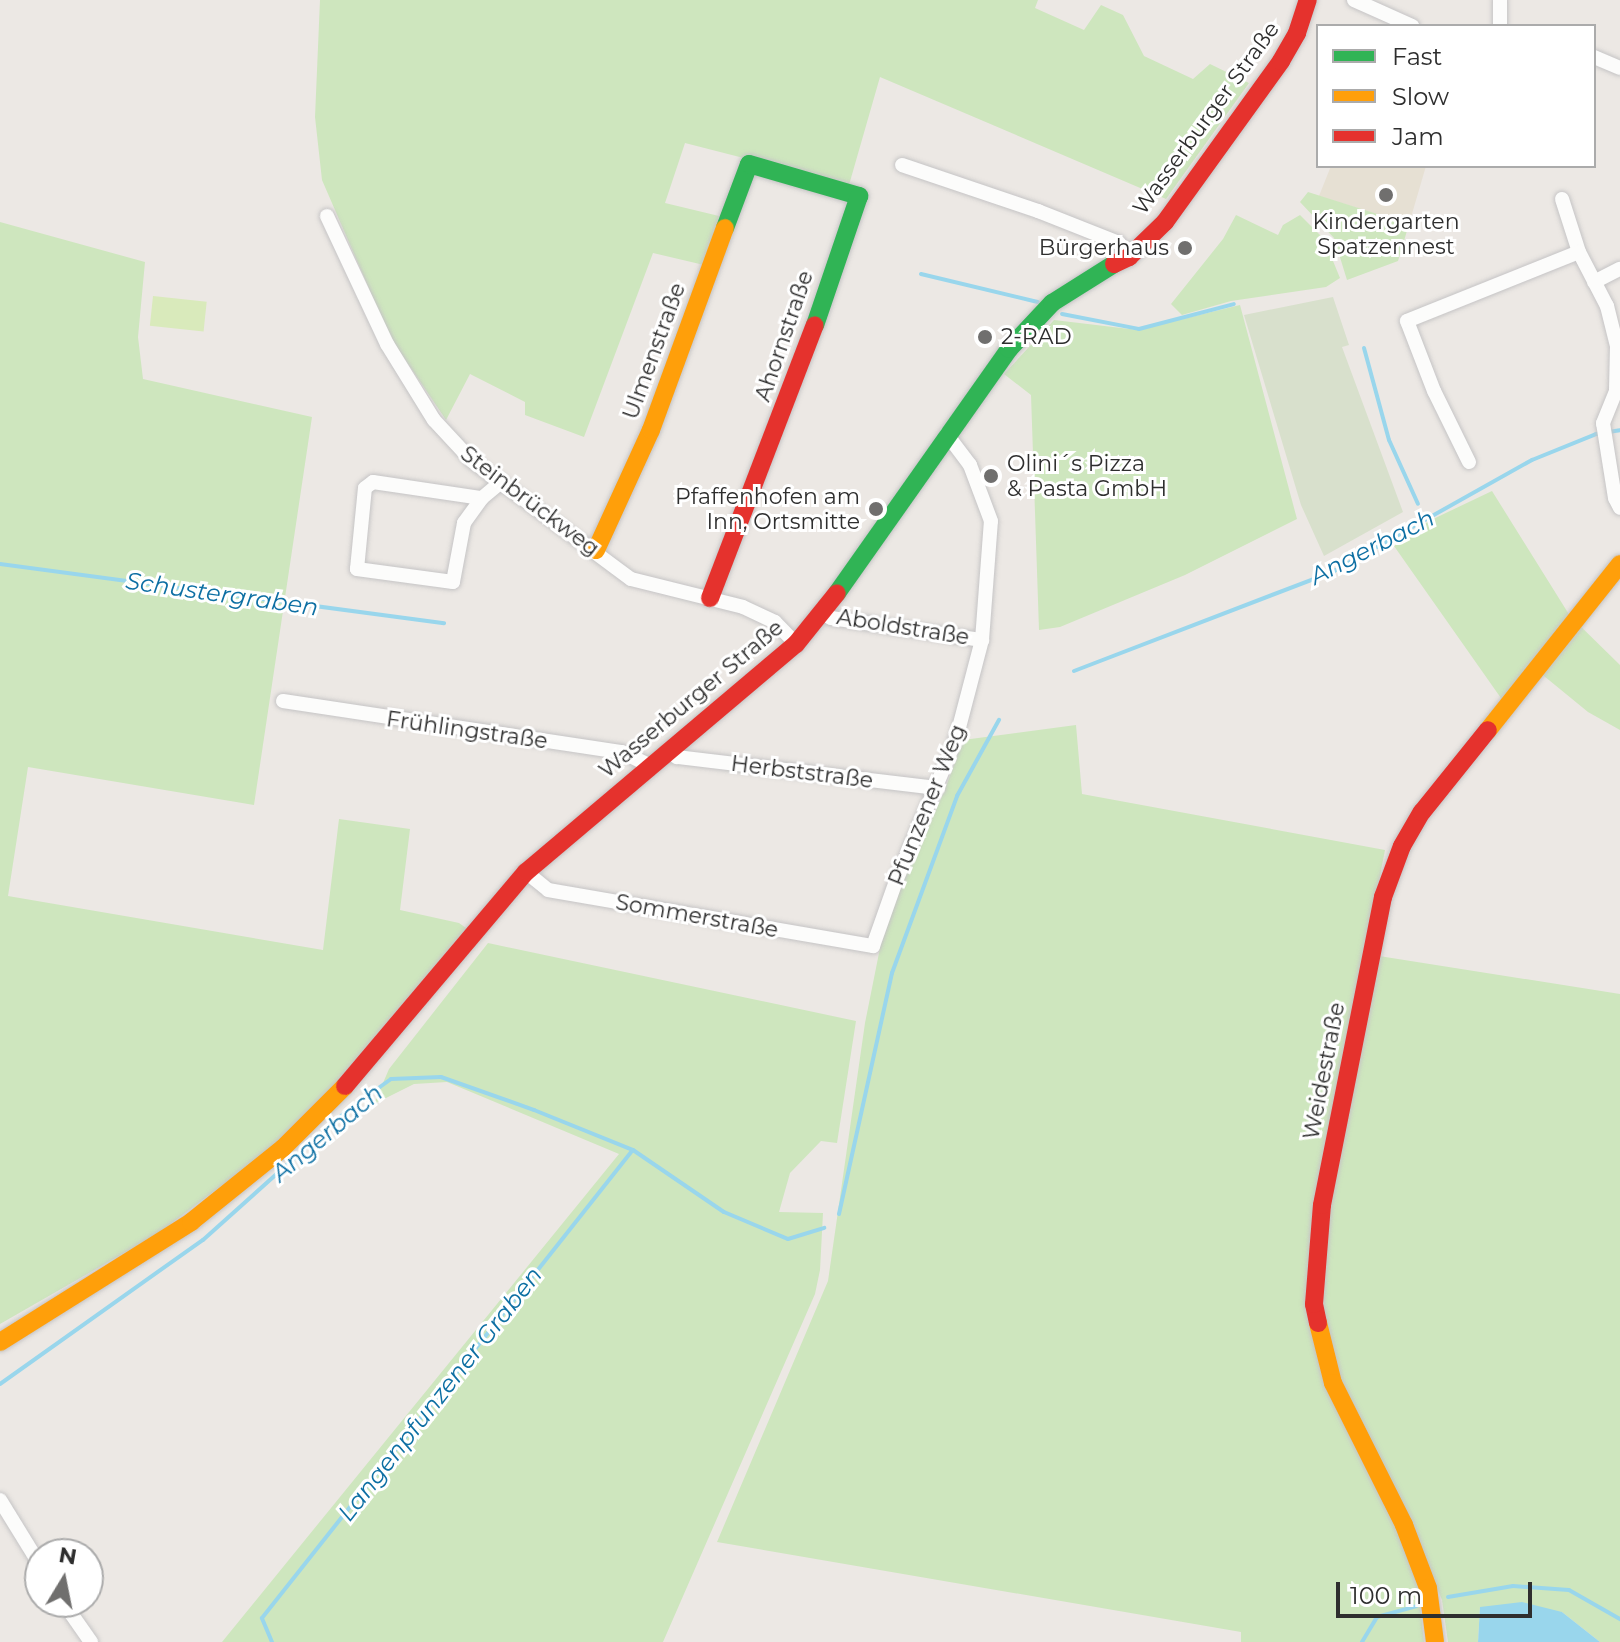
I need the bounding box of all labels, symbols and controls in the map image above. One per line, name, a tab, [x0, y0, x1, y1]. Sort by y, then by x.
street label: Wasserburger Straße	[1127, 16, 1285, 220]
legend	[1316, 24, 1596, 168]
text: Fast	[1392, 42, 1442, 71]
text: Slow	[1392, 82, 1449, 111]
text: Jam	[1392, 122, 1444, 151]
marker: Kindergarten Spatzennest	[1377, 186, 1395, 204]
place label: Kindergarten Spatzennest	[1312, 208, 1460, 260]
place label: Bürgerhaus	[1039, 235, 1169, 261]
marker: Bürgerhaus	[1176, 239, 1194, 257]
street label: Ahornstraße	[749, 267, 819, 405]
street label: Ulmenstraße	[617, 279, 691, 423]
place label: 2-RAD	[1001, 324, 1072, 350]
marker: 2-RAD	[976, 328, 994, 346]
street label: Steinbrückweg	[455, 440, 605, 562]
place label: Olini´s Pizza & Pasta GmbH	[1007, 450, 1167, 502]
marker: Olini´s Pizza & Pasta GmbH	[982, 467, 1000, 485]
place label: Pfaffenhofen am Inn, Ortsmitte	[675, 483, 860, 534]
marker: Pfaffenhofen am Inn, Ortsmitte	[867, 500, 885, 518]
water label: Angerbach	[1305, 503, 1439, 591]
water label: Schustergraben	[124, 566, 320, 622]
street label: Aboldstraße	[835, 603, 971, 651]
street label: Wasserburger Straße	[594, 614, 788, 784]
street label: Frühlingstraße	[385, 706, 549, 754]
street label: Pfunzener Weg	[883, 721, 971, 889]
street label: Herbststraße	[729, 750, 875, 794]
street label: Sommerstraße	[614, 889, 780, 943]
street label: Weidestraße	[1298, 1000, 1350, 1142]
water label: Angerbach	[266, 1078, 388, 1188]
water label: Langenpfunzener Graben	[332, 1261, 548, 1527]
north arrow	[24, 1538, 104, 1618]
text: N	[57, 1541, 79, 1571]
scale bar	[1340, 1566, 1536, 1616]
text: 100 m	[1350, 1581, 1422, 1610]

